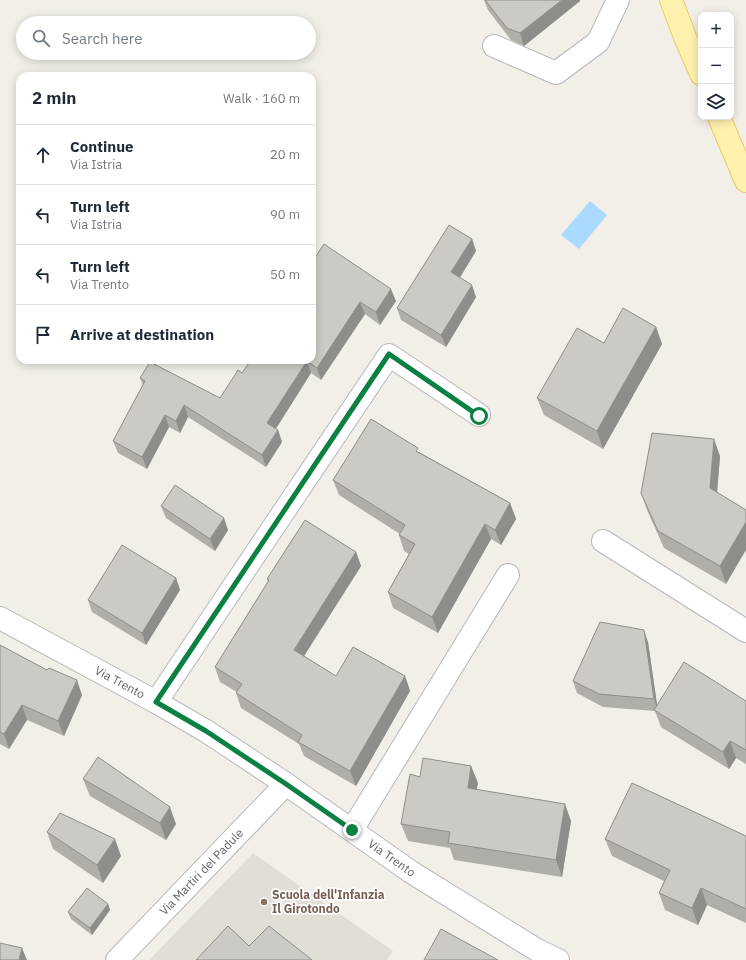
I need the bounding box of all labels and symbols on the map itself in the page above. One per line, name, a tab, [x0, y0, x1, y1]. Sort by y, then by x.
route start	[470, 407, 488, 425]
street label: Via Trento	[92, 662, 148, 702]
route end	[343, 821, 361, 839]
street label: Via Martiri del Padule	[156, 825, 247, 918]
street label: Via Trento	[365, 836, 418, 880]
place label: Scuola dell'Infanzia Il Girotondo	[272, 887, 385, 916]
marker: Scuola dell'Infanzia Il Girotondo	[259, 897, 269, 907]

